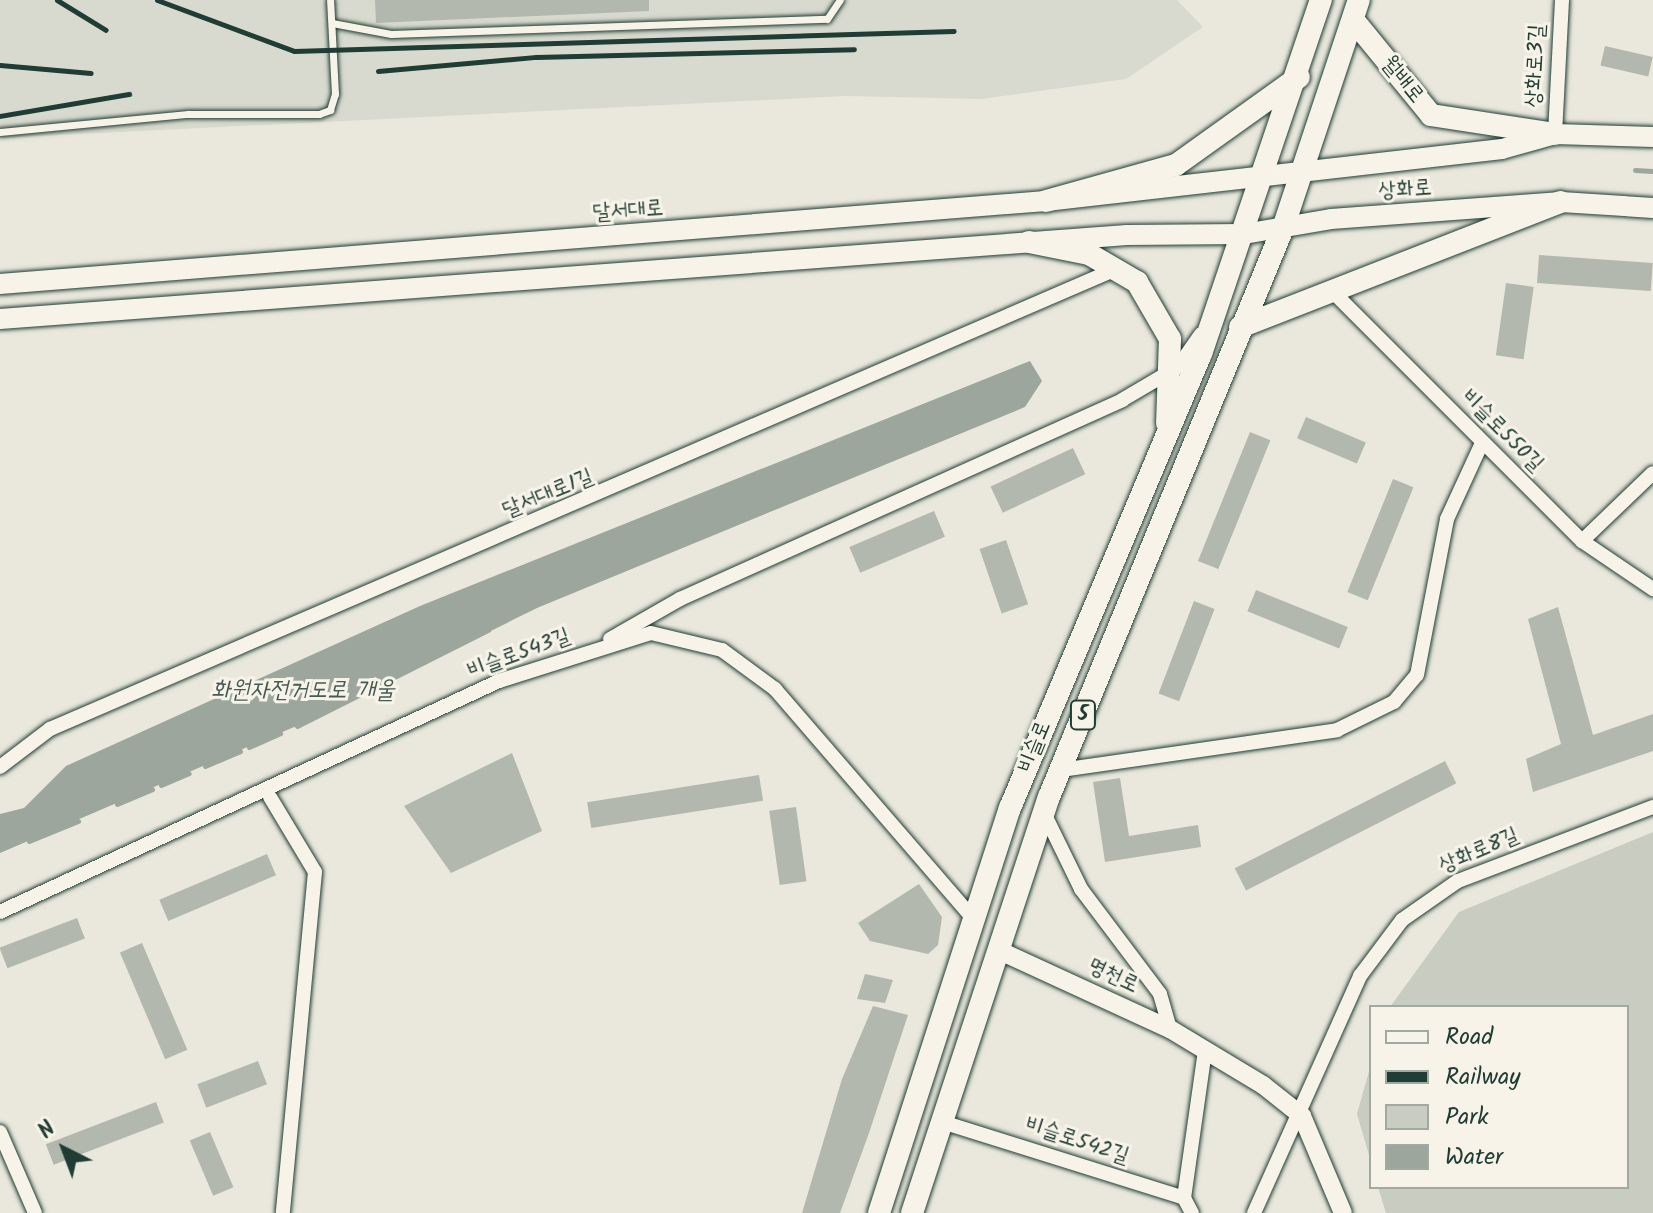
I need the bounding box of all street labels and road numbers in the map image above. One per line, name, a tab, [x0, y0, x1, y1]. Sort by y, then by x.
street label: 상화로3길	[1521, 24, 1551, 108]
street label: 월배로	[1375, 51, 1429, 109]
street label: 상화로	[1378, 175, 1432, 205]
street label: 달서대로	[592, 195, 664, 227]
street label: 비슬로550길	[1455, 384, 1549, 478]
street label: 달서대로1길	[499, 464, 597, 524]
street label: 비슬로543길	[464, 623, 574, 685]
road number: 5	[1069, 699, 1097, 731]
street label: 비슬로	[1013, 717, 1057, 777]
street label: 상화로8길	[1435, 822, 1523, 880]
street label: 명천로	[1083, 953, 1143, 999]
street label: 비슬로542길	[1022, 1112, 1132, 1170]

